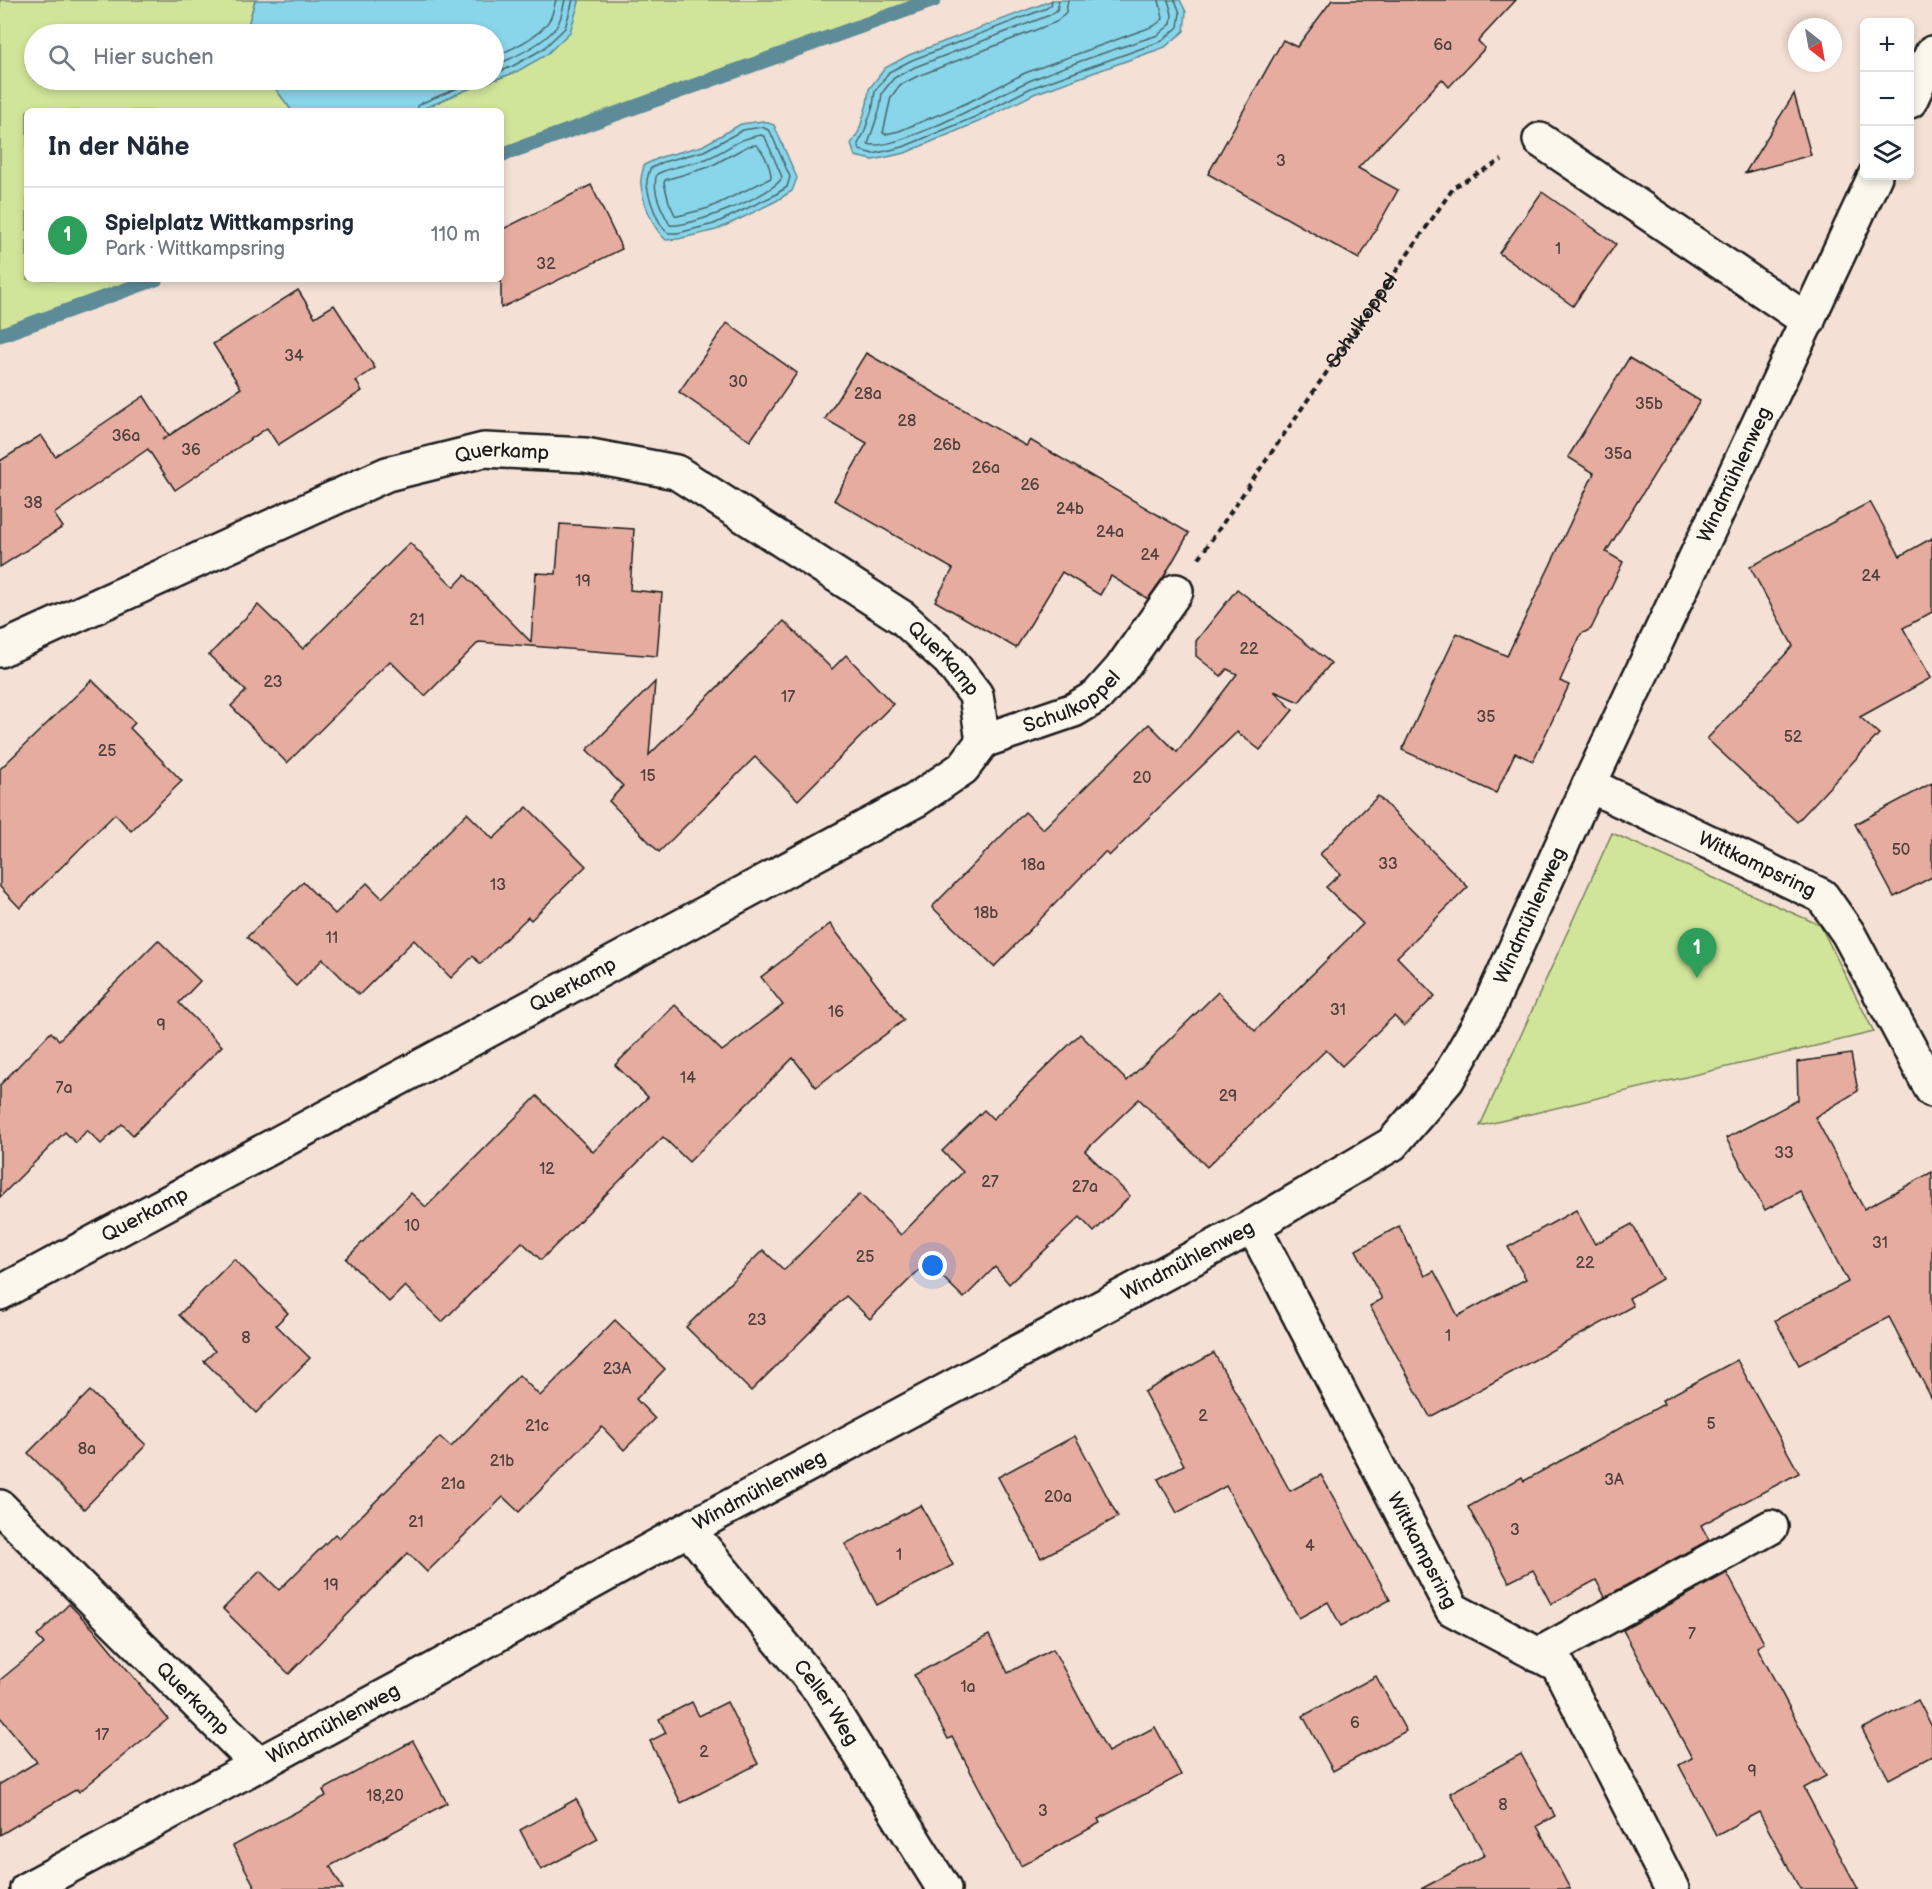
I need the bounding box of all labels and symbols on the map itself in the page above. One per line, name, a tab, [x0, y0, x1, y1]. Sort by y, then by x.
north arrow	[1788, 18, 1842, 72]
house number: 6a	[1434, 36, 1452, 55]
house number: 3	[1276, 152, 1286, 171]
house number: 1	[1555, 240, 1561, 259]
house number: 32	[536, 255, 556, 274]
street label: Schulkoppel	[1321, 269, 1403, 373]
house number: 34	[284, 347, 304, 366]
house number: 30	[728, 373, 748, 392]
house number: 28a	[854, 385, 882, 404]
house number: 35b	[1635, 395, 1663, 414]
street label: Windmühlenweg	[1692, 403, 1777, 547]
house number: 28	[898, 412, 916, 431]
house number: 36a	[112, 427, 140, 446]
house number: 26b	[933, 436, 961, 455]
street label: Querkamp	[453, 438, 550, 469]
house number: 36	[181, 441, 201, 460]
house number: 35a	[1604, 445, 1632, 464]
house number: 26a	[972, 459, 1000, 478]
house number: 26	[1020, 476, 1040, 495]
house number: 38	[23, 494, 43, 513]
house number: 24b	[1056, 500, 1084, 519]
house number: 24a	[1096, 523, 1124, 542]
house number: 24	[1141, 546, 1160, 565]
house number: 24	[1862, 567, 1881, 586]
house number: 19	[575, 572, 591, 591]
house number: 21	[409, 611, 425, 630]
street label: Querkamp	[902, 616, 984, 701]
house number: 22	[1240, 640, 1259, 659]
street label: Schulkoppel	[1020, 666, 1126, 738]
house number: 23	[264, 673, 283, 692]
house number: 17	[781, 688, 795, 707]
house number: 35	[1476, 708, 1496, 727]
house number: 52	[1784, 728, 1803, 747]
house number: 25	[98, 742, 116, 761]
house number: 15	[640, 767, 656, 786]
house number: 20	[1133, 769, 1151, 788]
street label: Wittkampsring	[1694, 827, 1820, 903]
house number: 50	[1892, 841, 1910, 860]
street label: Windmühlenweg	[1489, 843, 1571, 988]
house number: 33	[1378, 855, 1398, 874]
house number: 18a	[1021, 856, 1045, 875]
house number: 13	[490, 876, 506, 895]
house number: 18b	[974, 904, 998, 923]
pin: 1	[1678, 928, 1716, 978]
house number: 11	[326, 929, 338, 948]
street label: Querkamp	[526, 952, 620, 1018]
house number: 31	[1330, 1001, 1346, 1020]
house number: 16	[828, 1003, 844, 1022]
house number: 9	[156, 1016, 166, 1035]
house number: 14	[680, 1069, 696, 1088]
house number: 7a	[56, 1079, 72, 1098]
house number: 29	[1219, 1087, 1237, 1106]
house number: 33	[1774, 1144, 1794, 1163]
house number: 12	[539, 1160, 555, 1179]
house number: 27	[981, 1173, 999, 1192]
house number: 27a	[1072, 1178, 1098, 1197]
street label: Querkamp	[98, 1182, 192, 1248]
street label: Windmühlenweg	[1117, 1215, 1259, 1306]
house number: 10	[404, 1217, 420, 1236]
house number: 31	[1872, 1234, 1888, 1253]
house number: 25	[856, 1248, 874, 1267]
your location	[918, 1251, 947, 1280]
house number: 22	[1576, 1254, 1595, 1273]
house number: 23	[748, 1311, 767, 1330]
house number: 1	[1445, 1327, 1451, 1346]
house number: 8	[241, 1329, 251, 1348]
house number: 23A	[603, 1360, 632, 1379]
house number: 2	[1198, 1407, 1208, 1426]
house number: 5	[1706, 1415, 1716, 1434]
house number: 21c	[525, 1417, 549, 1436]
house number: 8a	[78, 1440, 96, 1459]
street label: Windmühlenweg	[689, 1445, 830, 1536]
house number: 21b	[490, 1452, 514, 1471]
house number: 3A	[1604, 1471, 1624, 1490]
house number: 21a	[441, 1475, 465, 1494]
house number: 20a	[1044, 1488, 1072, 1507]
street label: Wittkampsring	[1382, 1489, 1462, 1613]
house number: 21	[408, 1513, 424, 1532]
house number: 3	[1510, 1521, 1520, 1540]
house number: 4	[1305, 1537, 1315, 1556]
house number: 1	[896, 1546, 902, 1565]
house number: 19	[323, 1576, 339, 1595]
house number: 7	[1688, 1625, 1696, 1644]
street label: Celler Weg	[788, 1655, 864, 1750]
street label: Querkamp	[151, 1657, 235, 1741]
house number: 1a	[960, 1678, 976, 1697]
street label: Windmühlenweg	[263, 1679, 404, 1770]
house number: 6	[1350, 1714, 1360, 1733]
house number: 17	[95, 1726, 109, 1745]
house number: 2	[699, 1743, 709, 1762]
house number: 9	[1747, 1762, 1757, 1781]
house number: 18,20	[366, 1787, 404, 1806]
house number: 8	[1498, 1796, 1508, 1815]
house number: 3	[1038, 1802, 1048, 1821]

